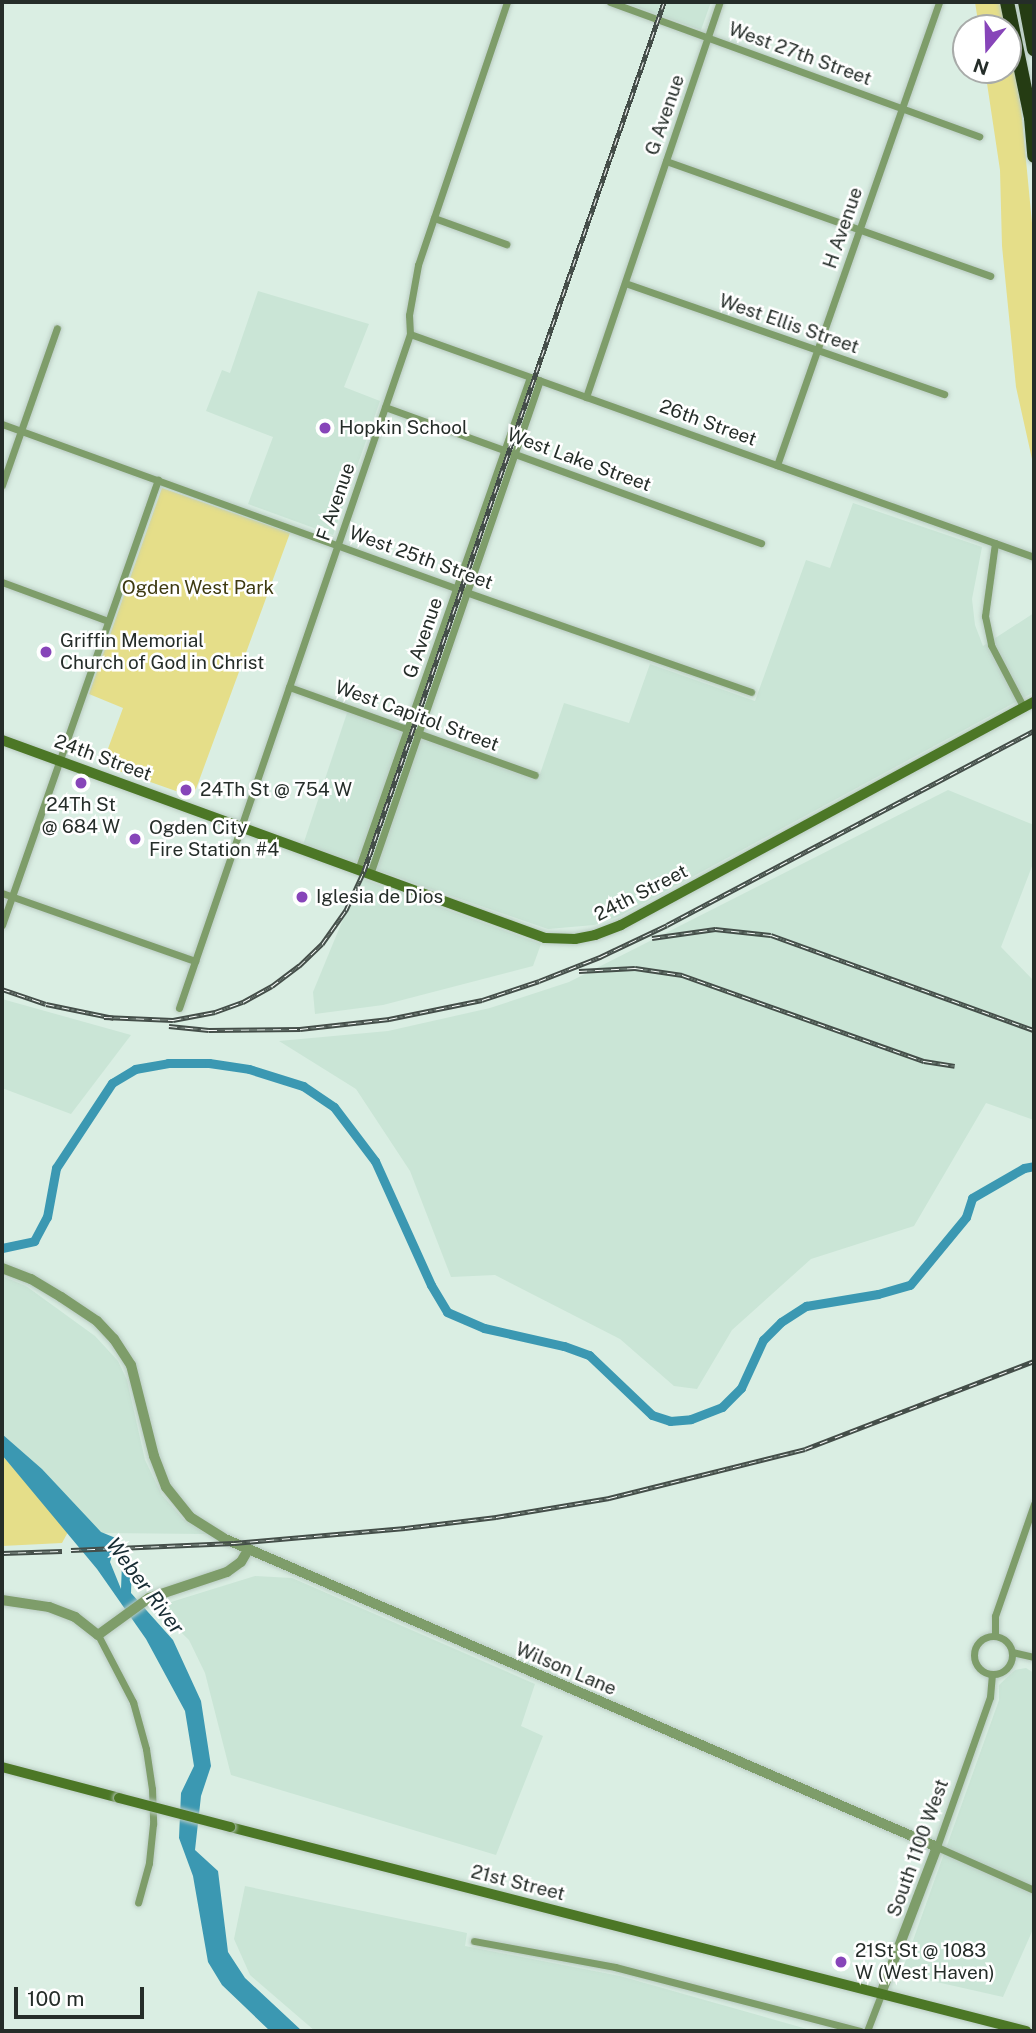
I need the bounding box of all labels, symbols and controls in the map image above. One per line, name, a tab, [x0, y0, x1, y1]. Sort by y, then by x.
north arrow	[952, 14, 1022, 84]
street label: West 27th Street	[725, 18, 875, 90]
text: N	[970, 54, 991, 80]
street label: G Avenue	[641, 72, 689, 158]
street label: H Avenue	[818, 184, 868, 272]
street label: West Ellis Street	[716, 289, 862, 359]
street label: 26th Street	[656, 395, 760, 451]
place label: Hopkin School	[339, 417, 468, 439]
marker: Hopkin School	[317, 420, 333, 436]
street label: West Lake Street	[504, 423, 654, 497]
street label: F Avenue	[312, 460, 360, 544]
street label: West 25th Street	[346, 521, 496, 595]
park label: Ogden West Park	[122, 577, 274, 599]
street label: G Avenue	[399, 595, 447, 681]
place label: Griffin Memorial Church of God in Christ	[60, 630, 265, 674]
marker: Griffin Memorial Church of God in Christ	[38, 644, 54, 660]
street label: West Capitol Street	[332, 676, 502, 756]
street label: 24th Street	[51, 730, 155, 786]
marker: 24Th St @ 684 W	[73, 775, 89, 791]
place label: 24Th St @ 754 W	[200, 779, 353, 801]
marker: 24Th St @ 754 W	[178, 782, 194, 798]
place label: 24Th St @ 684 W	[41, 794, 121, 838]
place label: Ogden City Fire Station #4	[149, 817, 279, 861]
marker: Ogden City Fire Station #4	[127, 831, 143, 847]
street label: 24th Street	[591, 860, 691, 926]
place label: Iglesia de Dios	[316, 886, 443, 908]
marker: Iglesia de Dios	[294, 889, 310, 905]
water label: Weber River	[101, 1533, 189, 1639]
street label: Wilson Lane	[512, 1638, 620, 1700]
street label: South 1100 West	[882, 1776, 954, 1920]
street label: 21st Street	[469, 1860, 567, 1906]
place label: 21St St @ 1083 W (West Haven)	[855, 1940, 995, 1984]
marker: 21St St @ 1083 W (West Haven)	[833, 1954, 849, 1970]
scale bar	[18, 1974, 147, 2018]
text: 100 m	[27, 1986, 84, 2011]

